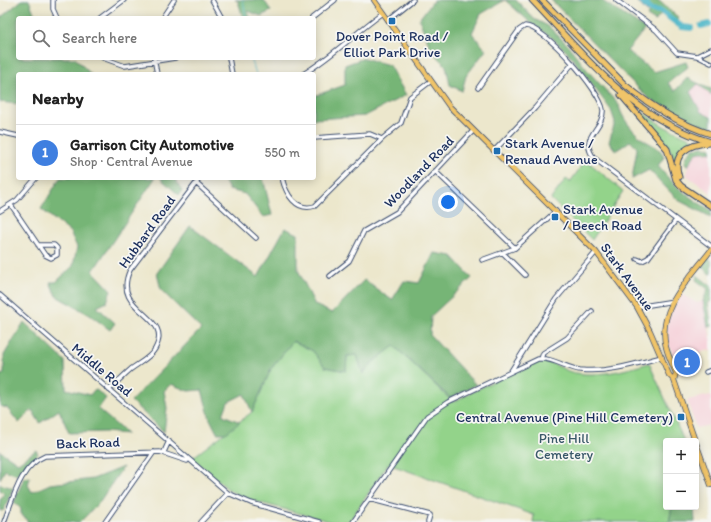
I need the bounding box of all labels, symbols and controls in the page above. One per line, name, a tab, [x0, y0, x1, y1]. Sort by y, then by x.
search box	[16, 16, 316, 60]
marker: Dover Point Road / Elliot Park Drive	[387, 16, 397, 26]
icon: search	[30, 27, 52, 49]
place label: Dover Point Road / Elliot Park Drive	[336, 28, 448, 61]
text: Search here	[62, 29, 137, 47]
text: Nearby	[32, 88, 84, 108]
street label: Woodland Road	[380, 132, 458, 212]
place label: Stark Avenue / Renaud Avenue	[505, 135, 598, 168]
text: Garrison City Automotive	[70, 136, 234, 154]
text: 1	[42, 145, 48, 160]
text: 550 m	[264, 145, 300, 160]
marker: Stark Avenue / Renaud Avenue	[492, 146, 502, 156]
text: Shop · Central Avenue	[70, 154, 193, 169]
street label: Hubbard Road	[115, 192, 179, 272]
your location	[438, 192, 458, 212]
place label: Stark Avenue / Beech Road	[563, 201, 643, 234]
marker: Stark Avenue / Beech Road	[550, 212, 560, 222]
street label: Stark Avenue	[597, 240, 658, 315]
street label: Middle Road	[68, 340, 136, 401]
pin: 1	[674, 347, 700, 377]
place label: Central Avenue (Pine Hill Cemetery)	[456, 409, 673, 426]
marker: Central Avenue (Pine Hill Cemetery)	[676, 412, 686, 422]
park label: Pine Hill Cemetery	[535, 430, 594, 463]
street label: Back Road	[56, 433, 121, 453]
map controls	[663, 438, 699, 510]
button: +	[663, 438, 699, 474]
button: −	[663, 474, 699, 510]

